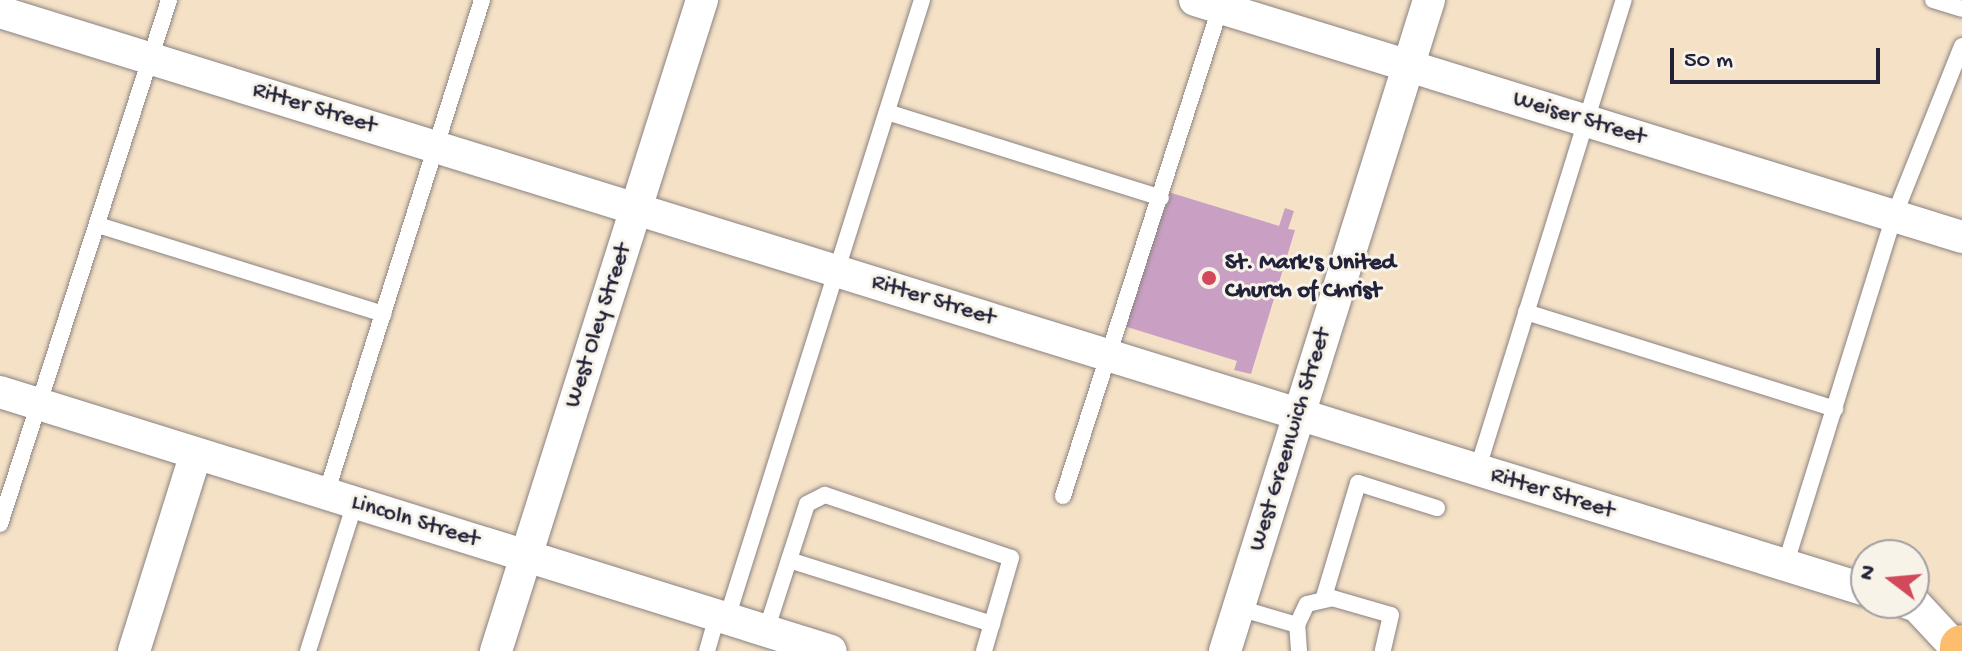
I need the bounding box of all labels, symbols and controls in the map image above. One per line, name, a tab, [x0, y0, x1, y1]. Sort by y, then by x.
scale bar	[1674, 32, 1884, 82]
text: 50 m	[1684, 47, 1733, 76]
street label: Ritter Street	[249, 77, 379, 141]
street label: Weiser Street	[1509, 85, 1649, 153]
street label: West Oley Street	[559, 240, 639, 412]
place label: St. Mark's United Church of Christ	[1225, 250, 1396, 306]
street label: Ritter Street	[868, 269, 998, 333]
marker: St. Mark's United Church of Christ	[1200, 269, 1218, 287]
street label: West Greenwich Street	[1243, 325, 1339, 555]
street label: Ritter Street	[1487, 462, 1617, 526]
street label: Lincoln Street	[347, 489, 483, 555]
north arrow	[1850, 539, 1930, 619]
text: N	[1854, 562, 1883, 583]

